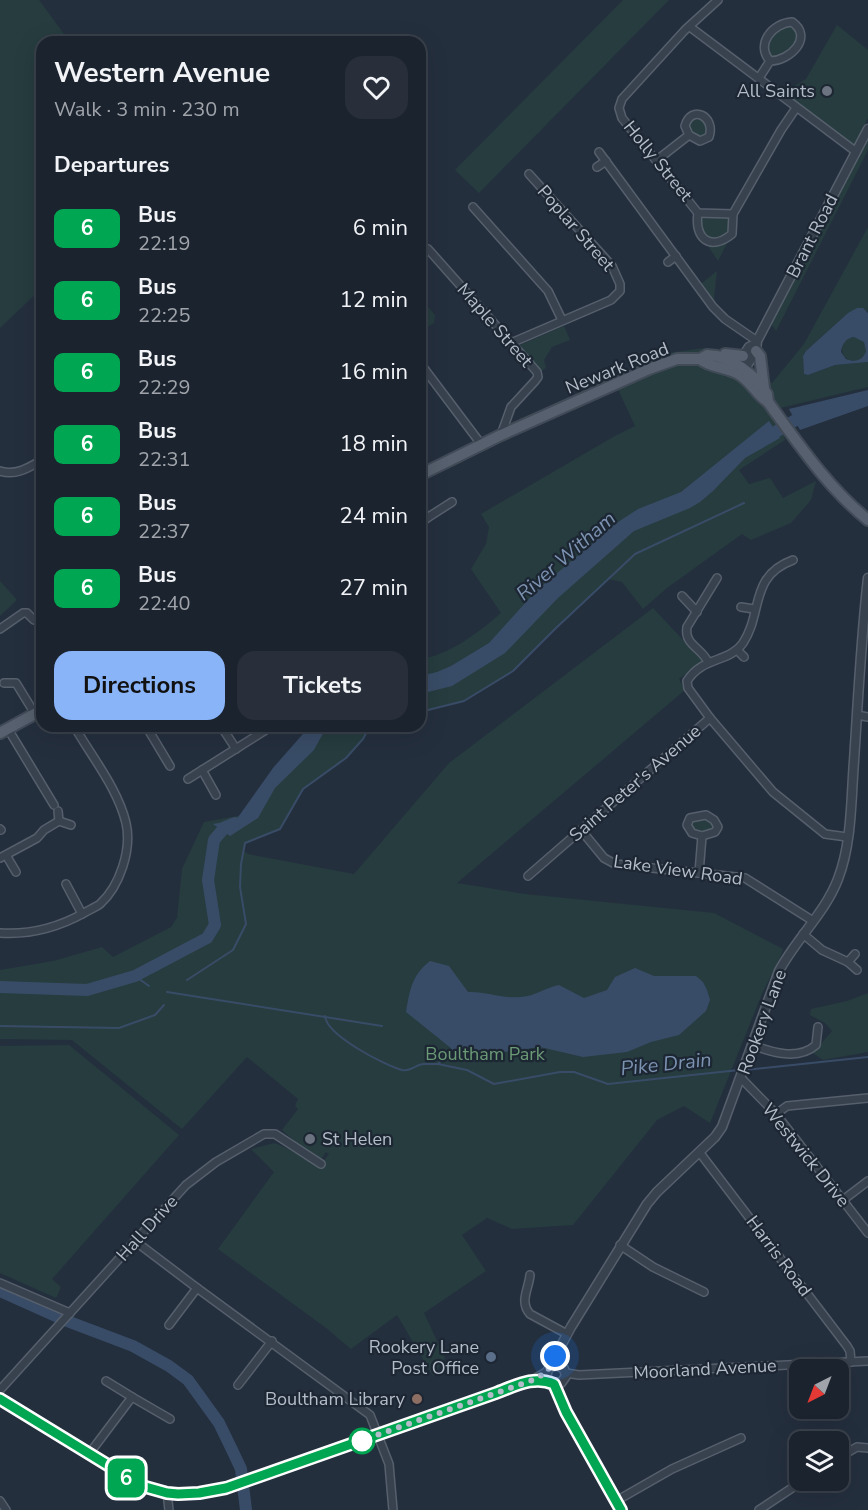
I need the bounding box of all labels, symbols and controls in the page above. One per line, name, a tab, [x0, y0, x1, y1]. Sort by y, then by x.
text: Western Avenue	[54, 54, 270, 92]
button: heart	[345, 56, 408, 119]
place label: All Saints	[737, 79, 815, 103]
marker: All Saints	[820, 84, 834, 98]
text: Walk · 3 min · 230 m	[54, 96, 240, 123]
street label: Holly Street	[618, 116, 698, 207]
text: Departures	[54, 150, 169, 180]
street label: Poplar Street	[532, 180, 620, 277]
street label: Brant Road	[781, 190, 843, 282]
text: Bus	[138, 200, 177, 230]
text: 6 min	[353, 213, 408, 243]
text: 6	[81, 214, 93, 242]
text: 22:19	[138, 230, 191, 257]
text: Bus	[138, 272, 177, 302]
street label: Maple Street	[452, 278, 539, 373]
text: 12 min	[340, 285, 408, 315]
text: 6	[81, 286, 93, 314]
text: 22:25	[138, 302, 191, 329]
street label: Newark Road	[562, 336, 672, 400]
text: Bus	[138, 344, 177, 374]
text: 16 min	[340, 357, 408, 387]
text: 6	[81, 358, 93, 386]
text: 22:29	[138, 374, 191, 401]
text: Bus	[138, 416, 177, 446]
text: 18 min	[340, 429, 408, 459]
text: 6	[81, 430, 93, 458]
text: 22:31	[138, 446, 191, 473]
text: Bus	[138, 488, 177, 518]
text: 24 min	[340, 501, 408, 531]
text: 6	[81, 502, 93, 530]
water label: River Witham	[510, 505, 622, 607]
text: 22:37	[138, 518, 191, 545]
text: Bus	[138, 560, 177, 590]
text: 27 min	[340, 573, 408, 603]
text: 6	[81, 574, 93, 602]
text: 22:40	[138, 590, 191, 617]
button: Directions	[54, 651, 225, 720]
button: Tickets	[237, 651, 408, 720]
street label: Saint Peter's Avenue	[564, 719, 706, 847]
street label: Lake View Road	[612, 849, 744, 891]
street label: Rookery Lane	[732, 966, 792, 1078]
park label: Boultham Park	[425, 1042, 546, 1066]
water label: Pike Drain	[619, 1046, 713, 1082]
street label: Westwick Drive	[757, 1098, 855, 1212]
place label: St Helen	[322, 1127, 392, 1151]
marker: St Helen	[303, 1132, 317, 1146]
street label: Hall Drive	[111, 1190, 183, 1266]
street label: Harris Road	[741, 1211, 817, 1301]
place label: Rookery Lane Post Office	[369, 1335, 479, 1380]
your location	[540, 1341, 570, 1371]
marker: Rookery Lane Post Office	[484, 1350, 498, 1364]
street label: Moorland Avenue	[633, 1353, 777, 1385]
north arrow	[789, 1359, 849, 1419]
map controls	[789, 1359, 849, 1491]
place label: Boultham Library	[265, 1387, 406, 1411]
marker: Boultham Library	[410, 1392, 424, 1406]
unlabelled marker	[349, 1428, 375, 1454]
button: layers	[789, 1431, 849, 1491]
line badge: 6	[106, 1458, 146, 1498]
text: 6	[120, 1464, 132, 1492]

